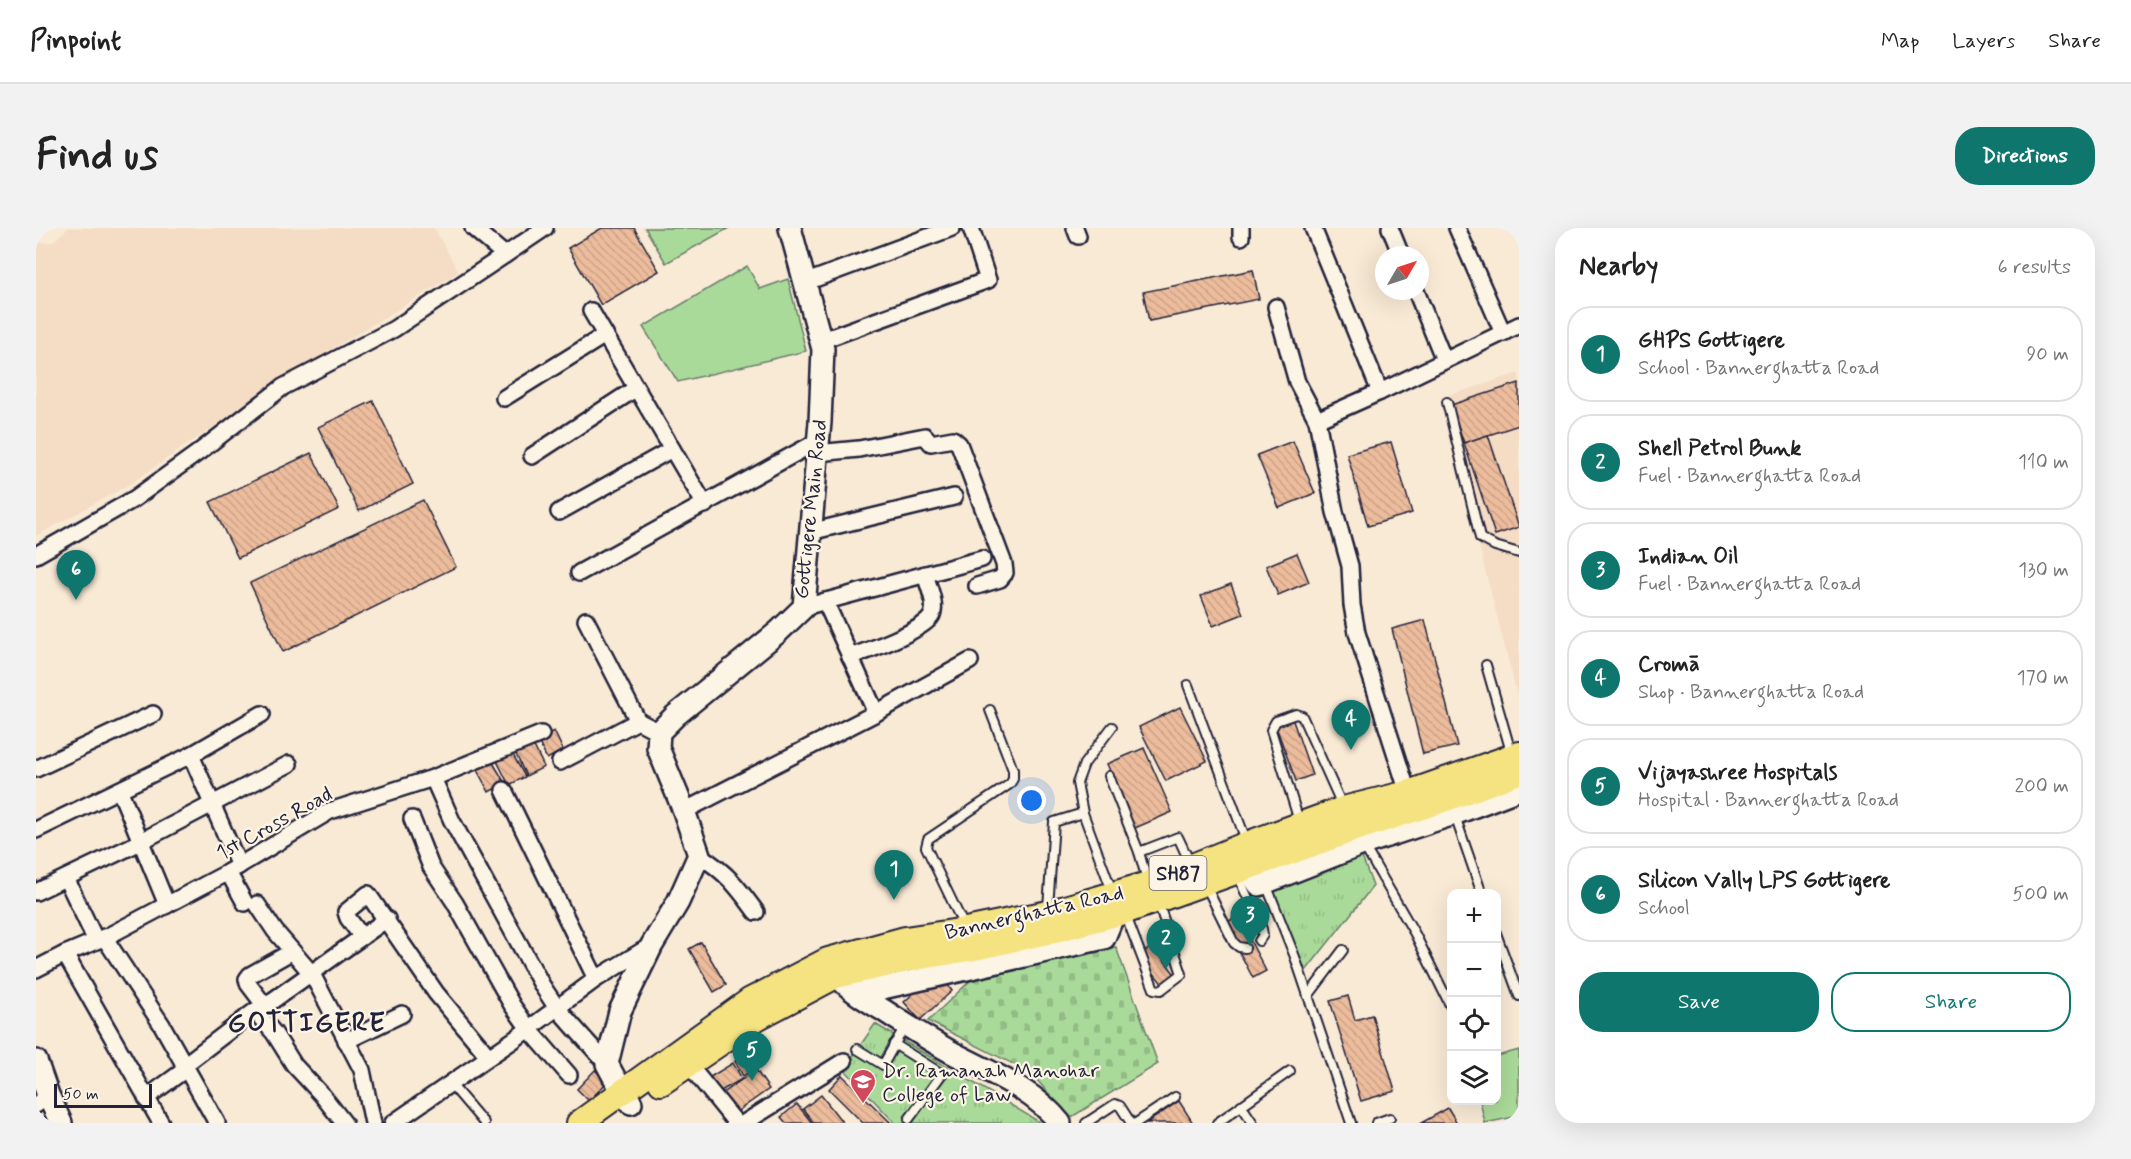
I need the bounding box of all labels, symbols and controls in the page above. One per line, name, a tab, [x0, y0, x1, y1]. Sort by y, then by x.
text: Pinpoint	[30, 23, 121, 60]
text: Map	[1881, 27, 1919, 55]
text: Layers	[1952, 27, 2015, 55]
text: Share	[2048, 27, 2101, 55]
button: Directions	[1955, 127, 2095, 185]
text: Find us	[36, 129, 158, 184]
north arrow	[1375, 246, 1429, 300]
text: Nearby	[1579, 250, 1658, 284]
text: 6 results	[1998, 254, 2071, 281]
text: GHPS Gottigere	[1638, 327, 1785, 355]
text: 1	[1596, 341, 1605, 368]
text: 90 m	[2026, 341, 2069, 368]
text: School · Bannerghatta Road	[1638, 355, 1879, 382]
street label: Gottigere Main Road	[788, 418, 834, 600]
text: Shell Petrol Bunk	[1638, 435, 1801, 463]
text: 2	[1596, 449, 1605, 476]
text: 110 m	[2018, 449, 2069, 476]
text: Fuel · Bannerghatta Road	[1638, 463, 1861, 490]
text: Indian Oil	[1638, 543, 1739, 571]
pin: 6	[56, 550, 96, 600]
text: 3	[1596, 557, 1605, 584]
text: 130 m	[2018, 557, 2069, 584]
text: Fuel · Bannerghatta Road	[1638, 571, 1861, 598]
text: Cromā	[1638, 651, 1700, 679]
text: 4	[1595, 665, 1606, 692]
text: 170 m	[2017, 665, 2069, 692]
text: Shop · Bannerghatta Road	[1638, 679, 1864, 706]
pin: 4	[1332, 700, 1370, 750]
text: Vijayashree Hospitals	[1638, 759, 1837, 787]
text: 5	[1595, 773, 1607, 800]
text: 200 m	[2014, 773, 2069, 800]
street label: 1st Cross Road	[211, 780, 338, 867]
your location	[1017, 786, 1046, 815]
text: Hospital · Bannerghatta Road	[1638, 787, 1899, 814]
pin: 1	[874, 850, 914, 900]
road number: SH87	[1150, 856, 1206, 890]
text: Silicon Vally LPS Gottigere	[1638, 867, 1890, 895]
street label: Bannerghatta Road	[942, 879, 1127, 949]
text: 6	[1595, 881, 1606, 908]
text: 500 m	[2012, 881, 2069, 908]
map controls	[1447, 889, 1501, 1105]
button: +	[1447, 889, 1501, 943]
text: School	[1638, 895, 1690, 922]
pin: 3	[1230, 896, 1270, 946]
pin: 2	[1146, 920, 1186, 969]
button: −	[1447, 943, 1501, 997]
button: Save	[1579, 972, 1819, 1032]
button: Share	[1831, 972, 2071, 1032]
button: locate	[1447, 997, 1501, 1051]
district label: GOTTIGERE	[228, 1006, 386, 1041]
pin: 5	[732, 1032, 772, 1081]
button: layers	[1447, 1051, 1501, 1105]
place label: Dr. Ramanah Manohar College of Law	[882, 1057, 1099, 1109]
school or university icon: Dr. Ramanah Manohar College of Law	[848, 1067, 878, 1105]
scale bar	[54, 1081, 152, 1108]
text: 50 m	[63, 1084, 99, 1105]

